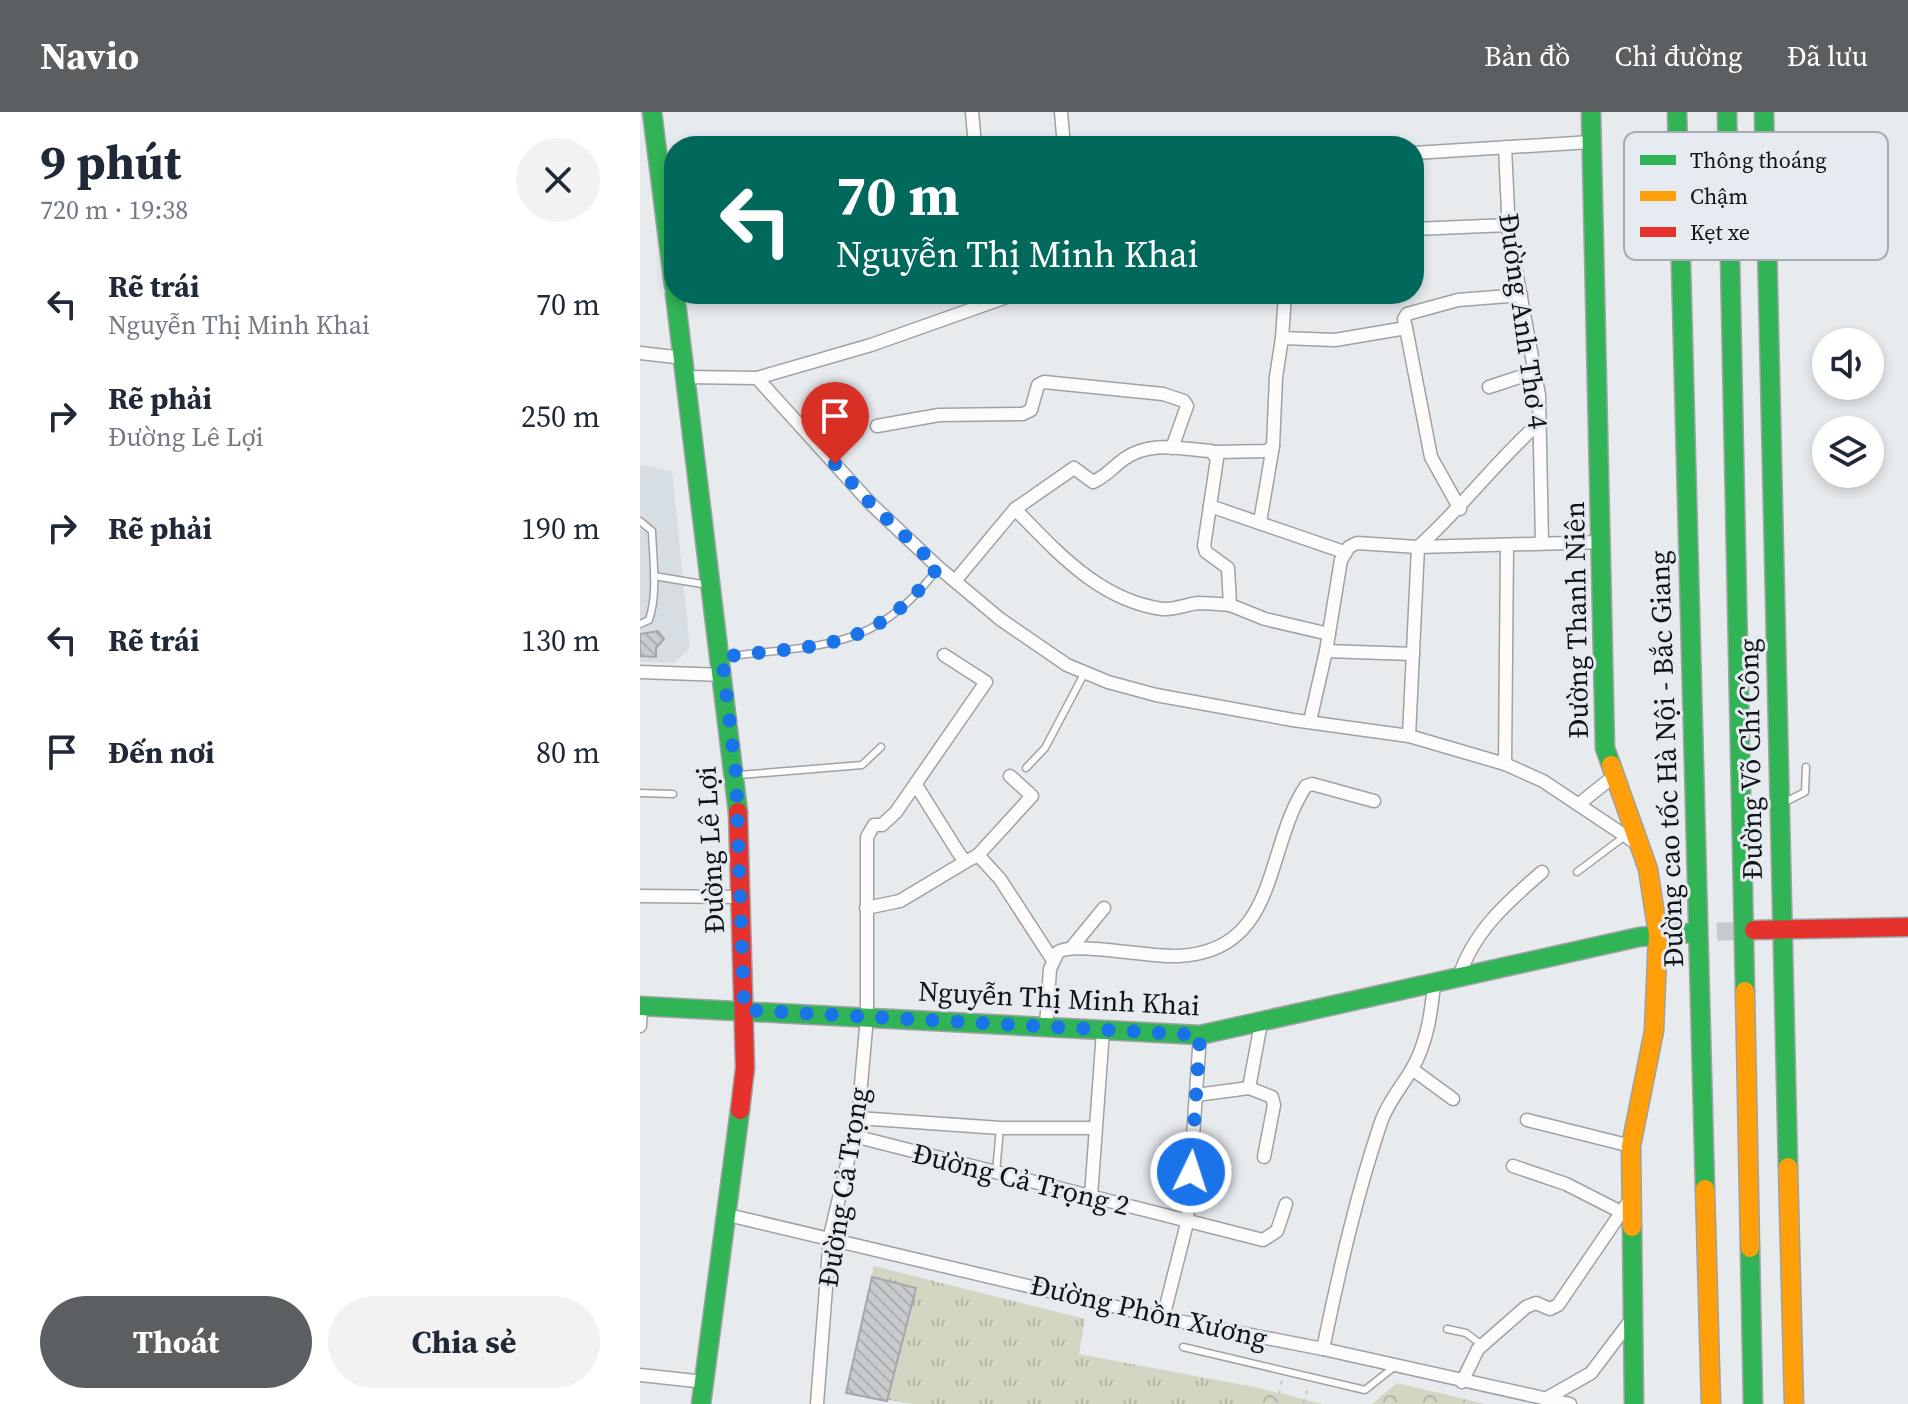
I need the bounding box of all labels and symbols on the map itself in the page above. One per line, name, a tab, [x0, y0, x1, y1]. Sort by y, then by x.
legend	[1624, 132, 1888, 260]
text: Thông thoáng	[1690, 145, 1827, 175]
text: Chậm	[1690, 181, 1748, 211]
street label: Đường Anh Thơ 4	[1490, 211, 1558, 431]
text: Kẹt xe	[1690, 217, 1750, 247]
pin	[801, 382, 869, 464]
street label: Đường Thanh Niên	[1555, 501, 1597, 739]
street label: Đường cao tốc Hà Nội - Bắc Giang	[1640, 550, 1692, 968]
street label: Đường Võ Chí Công	[1729, 638, 1771, 880]
street label: Đường Lê Lợi	[687, 765, 733, 935]
street label: Nguyễn Thị Minh Khai	[917, 972, 1201, 1024]
street label: Đường Cả Trọng	[808, 1084, 878, 1290]
position arrow	[1149, 1130, 1233, 1214]
street label: Đường Cả Trọng 2	[908, 1134, 1134, 1224]
street label: Đường Phồn Xương	[1027, 1265, 1271, 1357]

